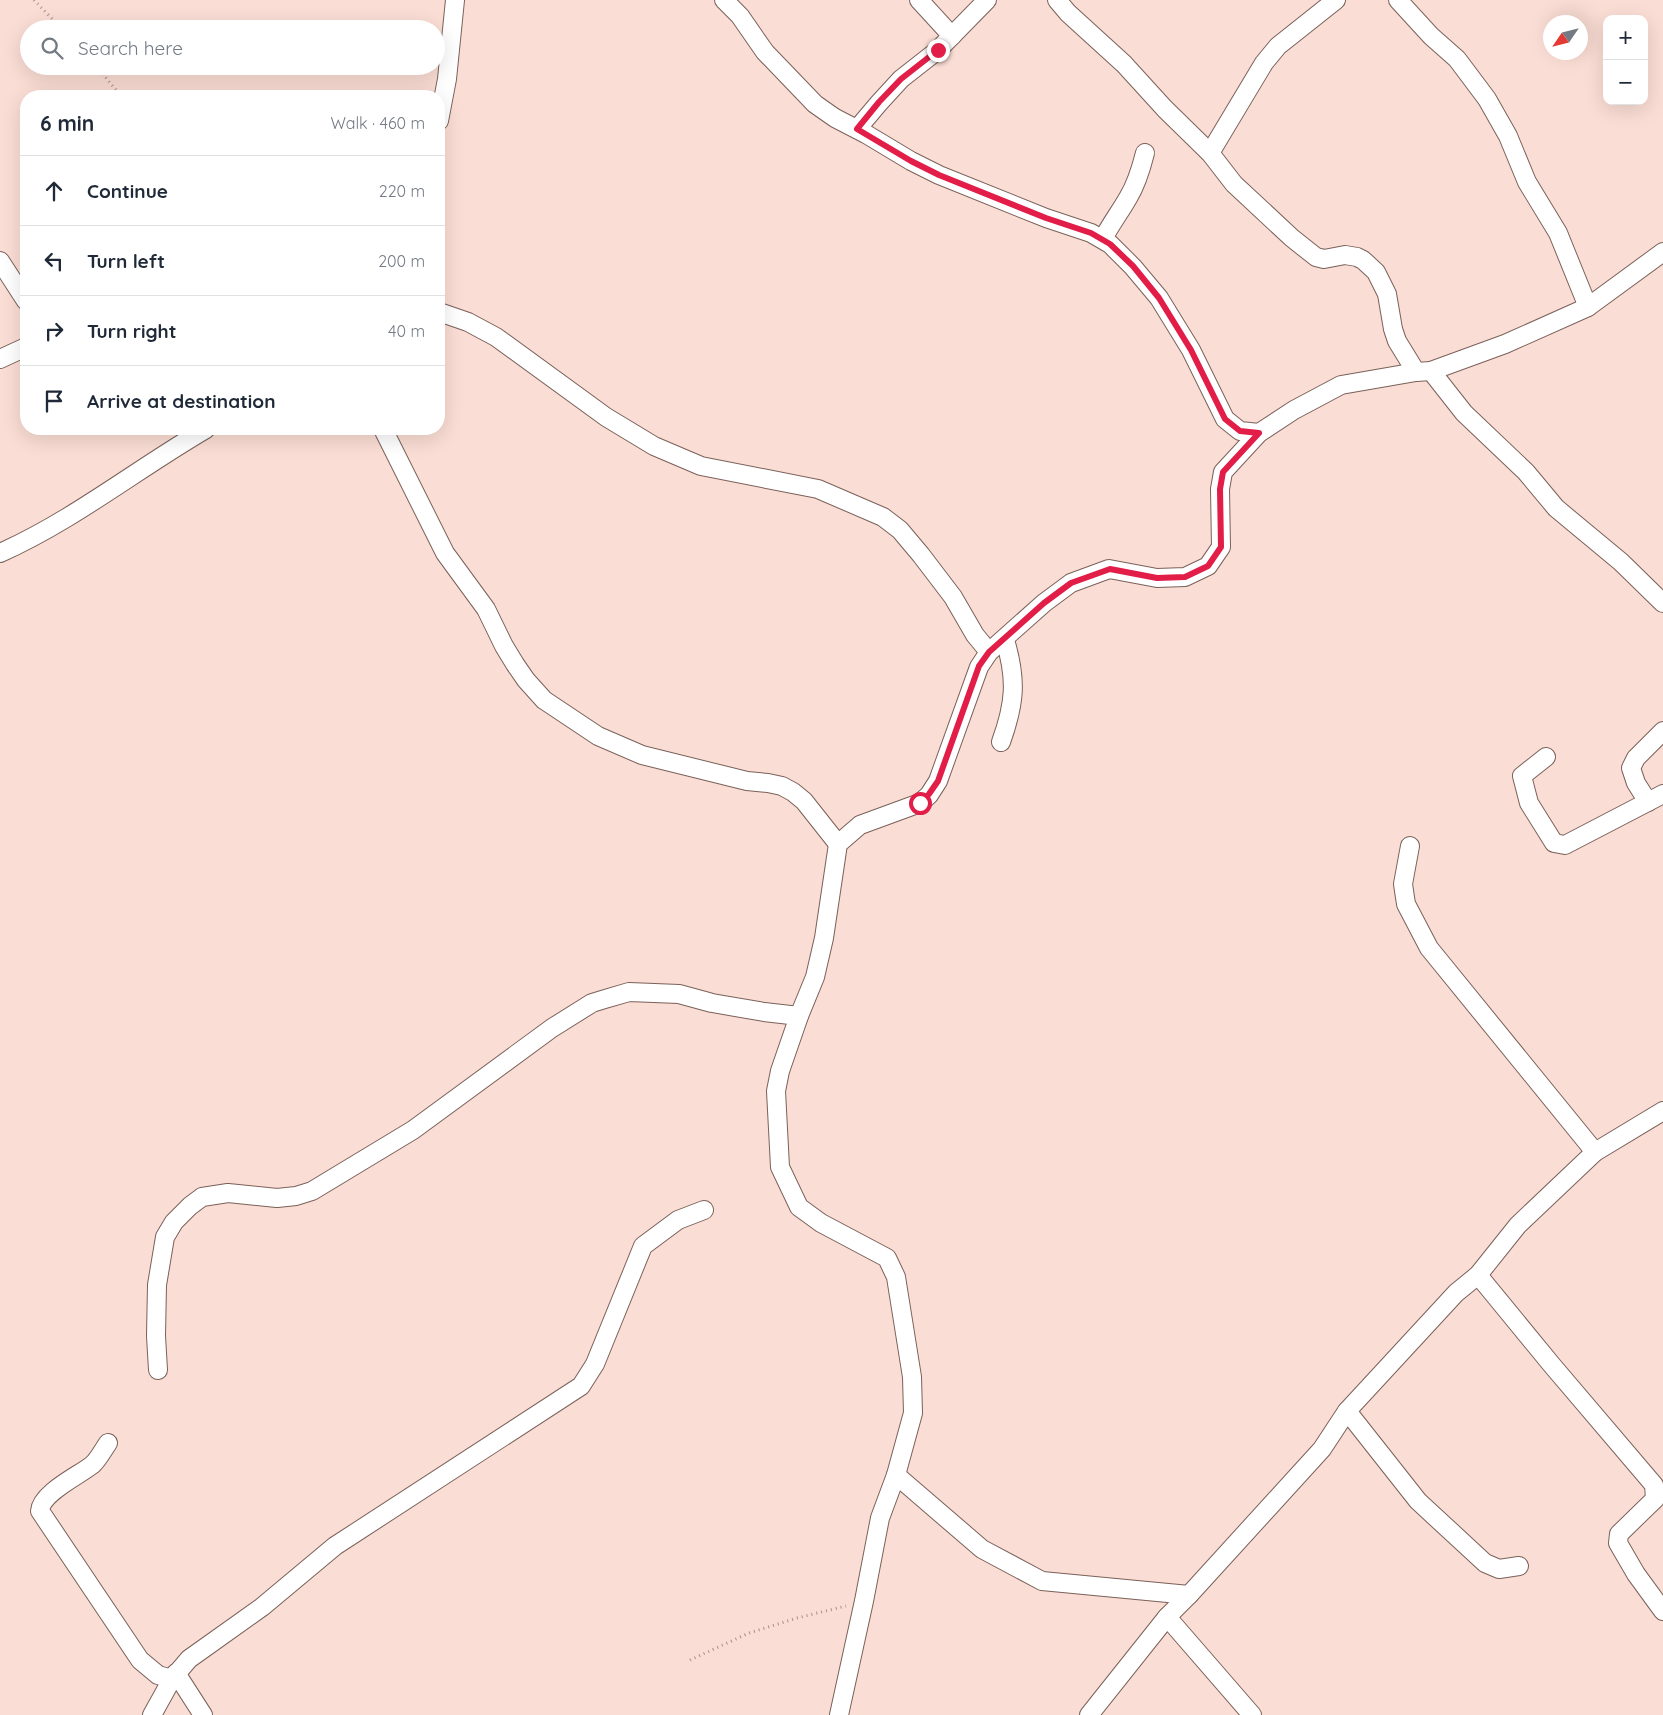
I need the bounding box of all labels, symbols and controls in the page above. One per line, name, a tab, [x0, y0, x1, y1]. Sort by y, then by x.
north arrow	[1543, 15, 1588, 60]
map controls	[1603, 15, 1648, 105]
button: +	[1603, 15, 1648, 60]
search box	[20, 20, 445, 75]
icon: search	[38, 34, 66, 62]
text: Search here	[78, 36, 183, 60]
route end	[927, 39, 950, 62]
button: −	[1603, 60, 1648, 105]
text: 6 min	[40, 110, 94, 136]
text: Walk · 460 m	[330, 113, 425, 133]
icon: ahead	[40, 177, 68, 205]
text: Continue	[87, 179, 168, 203]
text: 220 m	[379, 181, 425, 201]
icon: left	[40, 247, 68, 275]
text: Turn left	[87, 249, 165, 273]
text: 200 m	[378, 251, 425, 271]
icon: right	[40, 317, 68, 345]
text: Turn right	[87, 319, 176, 343]
text: 40 m	[388, 321, 425, 341]
icon: arrive	[40, 387, 68, 415]
text: Arrive at destination	[87, 389, 276, 413]
route start	[909, 792, 932, 815]

